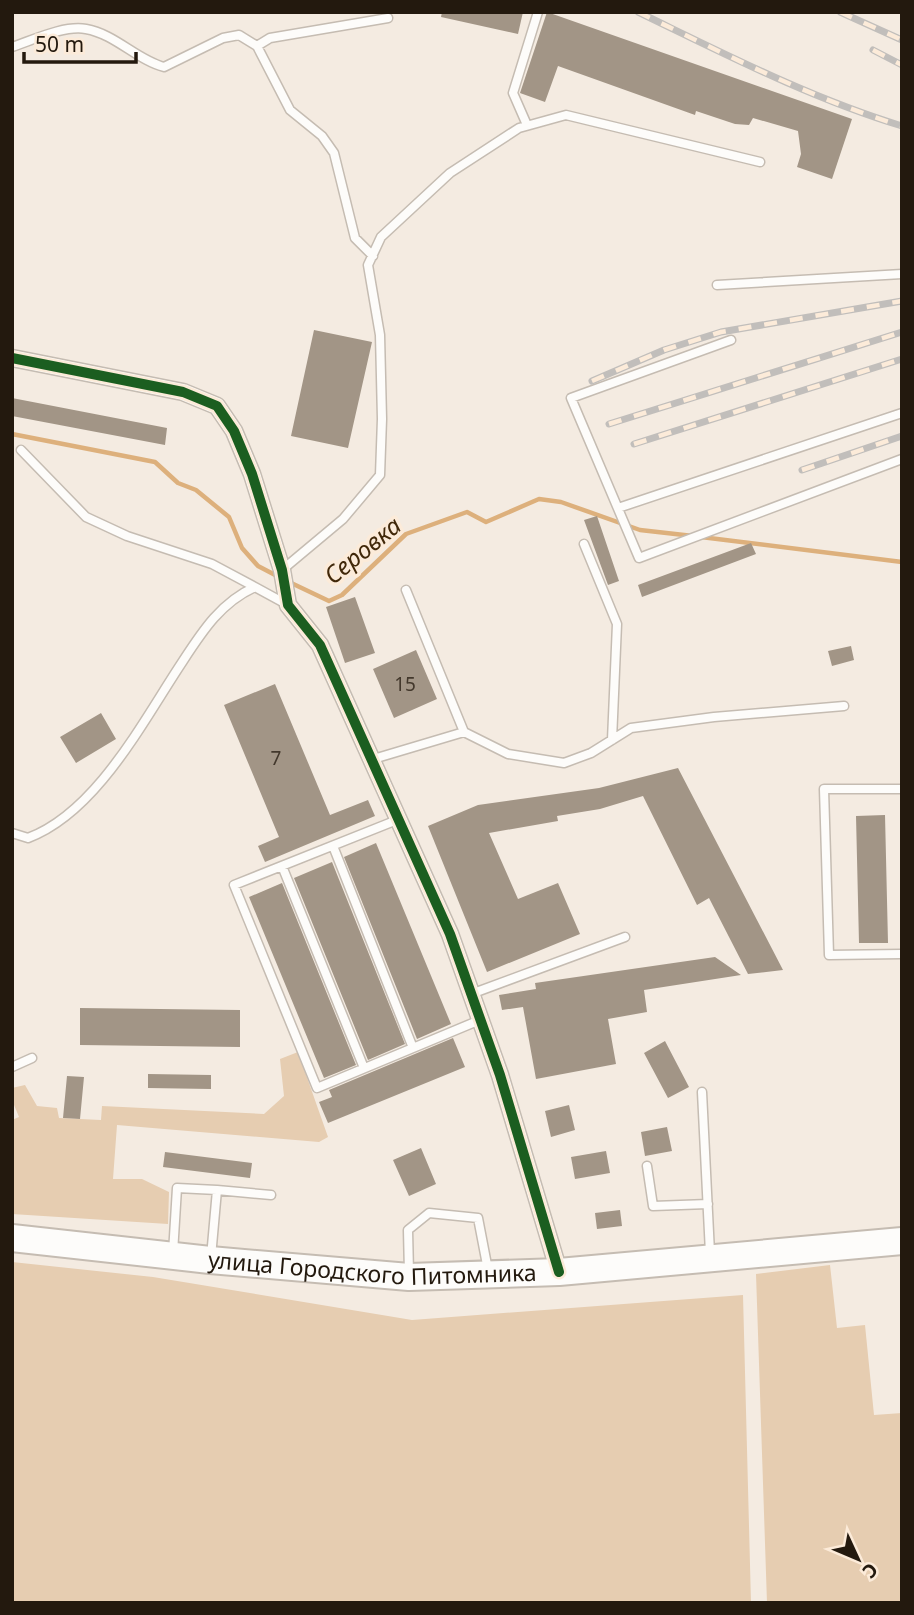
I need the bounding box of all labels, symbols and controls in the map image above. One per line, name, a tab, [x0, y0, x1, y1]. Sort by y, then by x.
scale bar	[24, 21, 136, 65]
text: 50 m	[35, 30, 84, 58]
water label: Серовка	[317, 508, 408, 591]
house number: 15	[394, 671, 416, 697]
house number: 7	[271, 745, 281, 771]
street label: улица Городского Питомника	[207, 1243, 537, 1292]
north arrow	[823, 1524, 893, 1594]
text: С	[857, 1557, 884, 1584]

